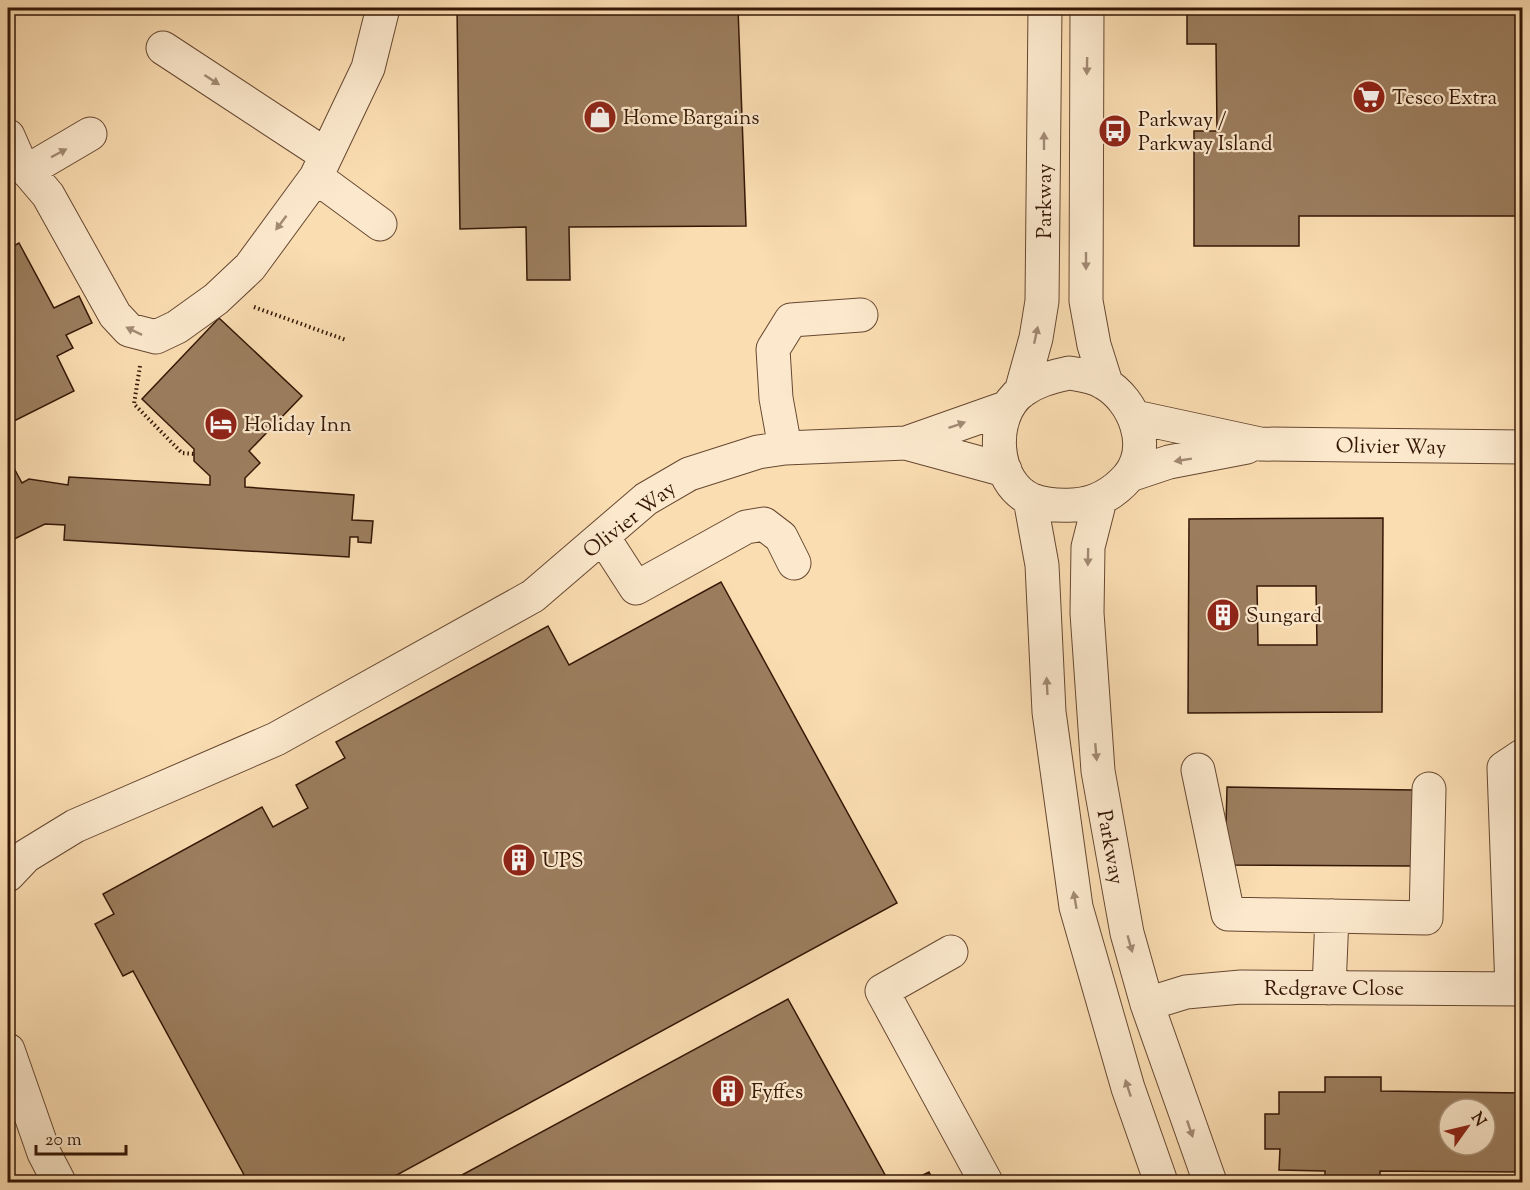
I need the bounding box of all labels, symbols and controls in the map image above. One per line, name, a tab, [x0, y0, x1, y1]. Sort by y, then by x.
one-way arrow	[1082, 56, 1092, 75]
one-way arrow	[204, 74, 220, 85]
supermarket icon: Tesco Extra	[1351, 79, 1387, 115]
place label: Tesco Extra	[1392, 84, 1497, 114]
shop icon: Home Bargains	[582, 99, 618, 135]
place label: Home Bargains	[623, 104, 760, 134]
place label: Parkway / Parkway Island	[1138, 106, 1273, 160]
bus stop icon: Parkway / Parkway Island	[1097, 113, 1133, 149]
one-way arrow	[1039, 132, 1049, 151]
one-way arrow	[51, 148, 68, 158]
street label: Parkway	[1031, 163, 1061, 239]
one-way arrow	[275, 215, 287, 231]
one-way arrow	[1081, 251, 1091, 270]
one-way arrow	[126, 326, 143, 335]
one-way arrow	[1032, 326, 1041, 345]
hotel icon: Holiday Inn	[203, 406, 239, 442]
place label: Holiday Inn	[244, 411, 352, 441]
one-way arrow	[948, 419, 966, 429]
street label: Olivier Way	[1335, 432, 1447, 464]
one-way arrow	[1173, 456, 1192, 465]
street label: Olivier Way	[577, 474, 683, 566]
one-way arrow	[1083, 548, 1093, 567]
building icon: Sungard	[1205, 597, 1241, 633]
place label: Sungard	[1246, 602, 1322, 632]
one-way arrow	[1043, 677, 1052, 696]
one-way arrow	[1091, 742, 1101, 761]
street label: Parkway	[1088, 808, 1130, 888]
building icon: UPS	[501, 842, 537, 878]
place label: UPS	[542, 847, 583, 877]
one-way arrow	[1070, 890, 1079, 909]
one-way arrow	[1126, 935, 1135, 953]
street label: Redgrave Close	[1264, 975, 1404, 1005]
building icon: Fyffes	[710, 1073, 746, 1109]
place label: Fyffes	[751, 1078, 803, 1108]
one-way arrow	[1123, 1079, 1132, 1097]
north arrow	[1437, 1097, 1497, 1157]
text: N	[1464, 1108, 1491, 1132]
scale bar	[36, 1118, 126, 1156]
one-way arrow	[1185, 1120, 1195, 1138]
text: 20 m	[45, 1128, 82, 1154]

